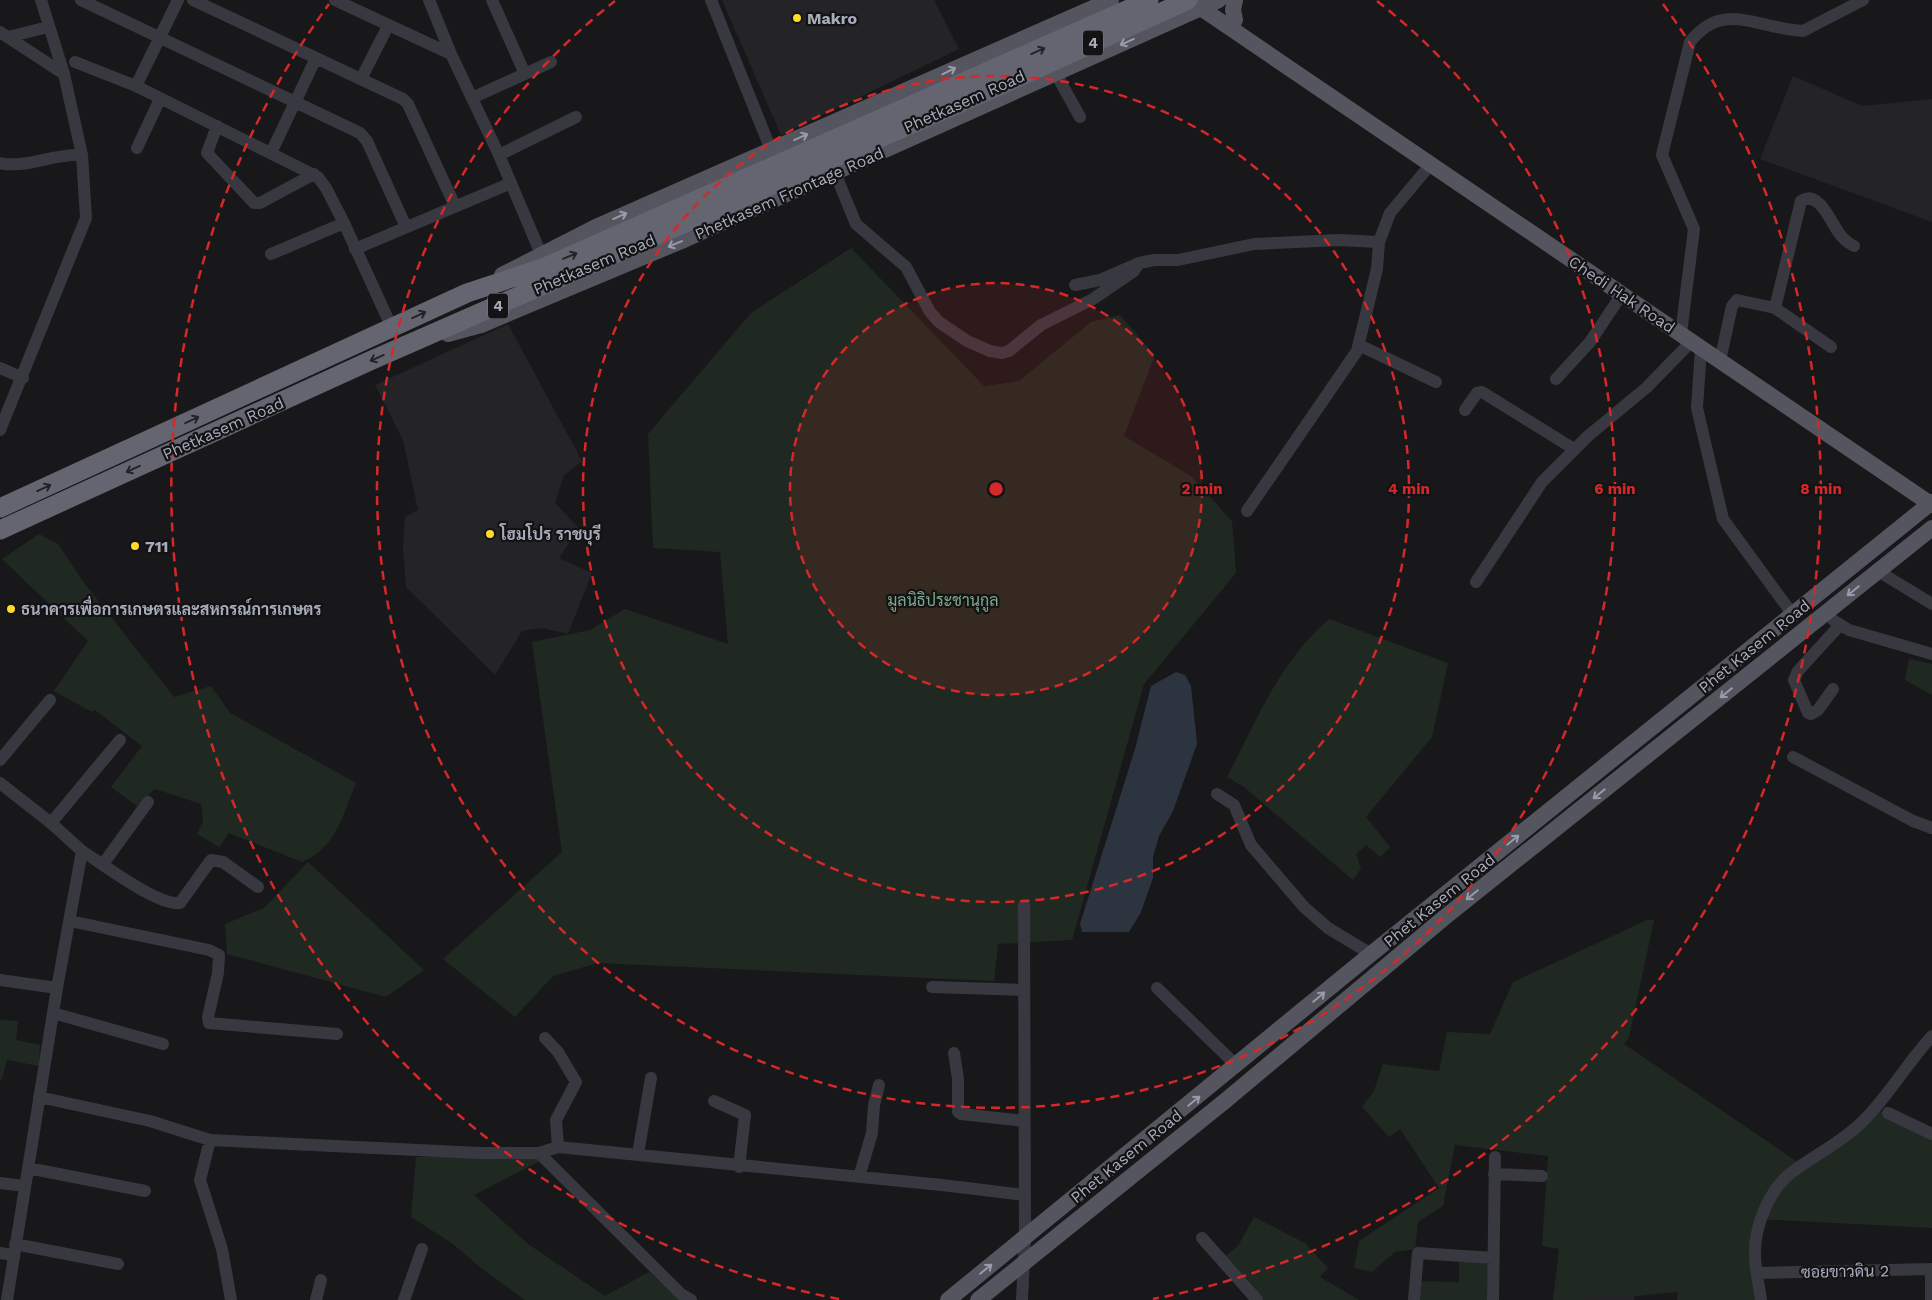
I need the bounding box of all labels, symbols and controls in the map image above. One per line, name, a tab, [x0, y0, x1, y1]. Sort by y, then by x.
place label: Makro	[807, 9, 858, 28]
marker: Makro	[791, 12, 803, 24]
road number: 4	[1083, 30, 1103, 56]
one-way arrow	[1120, 37, 1135, 47]
one-way arrow	[1030, 45, 1045, 55]
street label: Phetkasem Road	[901, 66, 1028, 137]
one-way arrow	[941, 66, 956, 75]
one-way arrow	[793, 131, 808, 141]
street label: Phetkasem Frontage Road	[692, 143, 886, 244]
one-way arrow	[612, 211, 627, 221]
street label: Phetkasem Road	[530, 230, 658, 299]
one-way arrow	[667, 240, 682, 249]
one-way arrow	[562, 250, 577, 260]
street label: Chedi Hak Road	[1565, 252, 1678, 337]
road number: 4	[488, 294, 508, 318]
one-way arrow	[411, 310, 426, 320]
one-way arrow	[370, 354, 385, 364]
street label: Phetkasem Road	[160, 393, 287, 464]
one-way arrow	[184, 414, 199, 424]
one-way arrow	[126, 465, 141, 474]
centre of rings	[987, 480, 1005, 498]
text: 2 min	[1181, 480, 1223, 498]
text: 4 min	[1388, 480, 1430, 498]
text: 6 min	[1594, 480, 1636, 498]
text: 8 min	[1800, 480, 1842, 498]
one-way arrow	[36, 482, 51, 492]
place label: โฮมโปร ราชบุรี	[499, 523, 601, 546]
marker: โฮมโปร ราชบุรี	[484, 528, 496, 540]
place label: 711	[145, 537, 169, 556]
marker: 711	[129, 540, 141, 552]
one-way arrow	[1847, 586, 1860, 597]
park label: มูลนิธิประชานุกูล	[888, 591, 998, 612]
place label: ธนาคารเพื่อการเกษตรและสหกรณ์การเกษตร	[21, 595, 321, 619]
street label: Phet Kasem Road	[1695, 596, 1814, 697]
marker: ธนาคารเพื่อการเกษตรและสหกรณ์การเกษตร	[5, 603, 17, 615]
one-way arrow	[1720, 687, 1733, 698]
one-way arrow	[1593, 789, 1606, 800]
one-way arrow	[1507, 835, 1520, 846]
street label: Phet Kasem Road	[1380, 850, 1499, 951]
one-way arrow	[1466, 890, 1479, 901]
one-way arrow	[1313, 992, 1326, 1003]
one-way arrow	[1187, 1095, 1200, 1106]
street label: Phet Kasem Road	[1067, 1106, 1186, 1207]
street label: ซอยขาวดิน 2	[1801, 1261, 1889, 1282]
one-way arrow	[979, 1264, 992, 1275]

